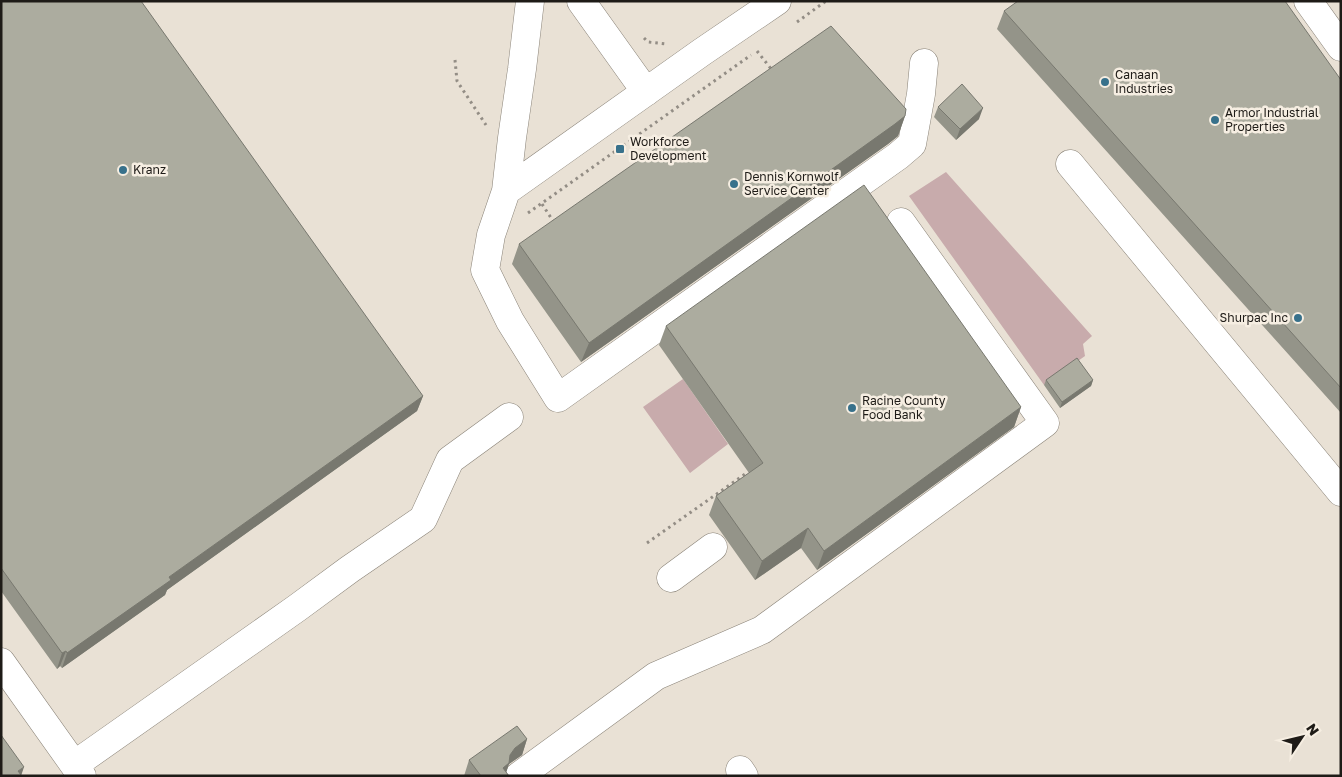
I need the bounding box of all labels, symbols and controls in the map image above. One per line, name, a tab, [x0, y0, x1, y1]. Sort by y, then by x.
place label: Canaan Industries	[1115, 67, 1173, 96]
marker: Canaan Industries	[1099, 76, 1111, 88]
place label: Armor Industrial Properties	[1225, 105, 1319, 134]
marker: Armor Industrial Properties	[1209, 114, 1221, 126]
place label: Workforce Development	[630, 134, 707, 163]
marker: Workforce Development	[614, 143, 626, 155]
place label: Kranz	[133, 162, 166, 177]
marker: Kranz	[117, 164, 129, 176]
place label: Dennis Kornwolf Service Center	[744, 169, 839, 198]
marker: Dennis Kornwolf Service Center	[728, 178, 740, 190]
place label: Shurpac Inc	[1220, 310, 1288, 325]
marker: Shurpac Inc	[1292, 312, 1304, 324]
place label: Racine County Food Bank	[862, 393, 946, 422]
marker: Racine County Food Bank	[846, 402, 858, 414]
north arrow	[1277, 712, 1327, 762]
text: N	[1303, 720, 1323, 738]

